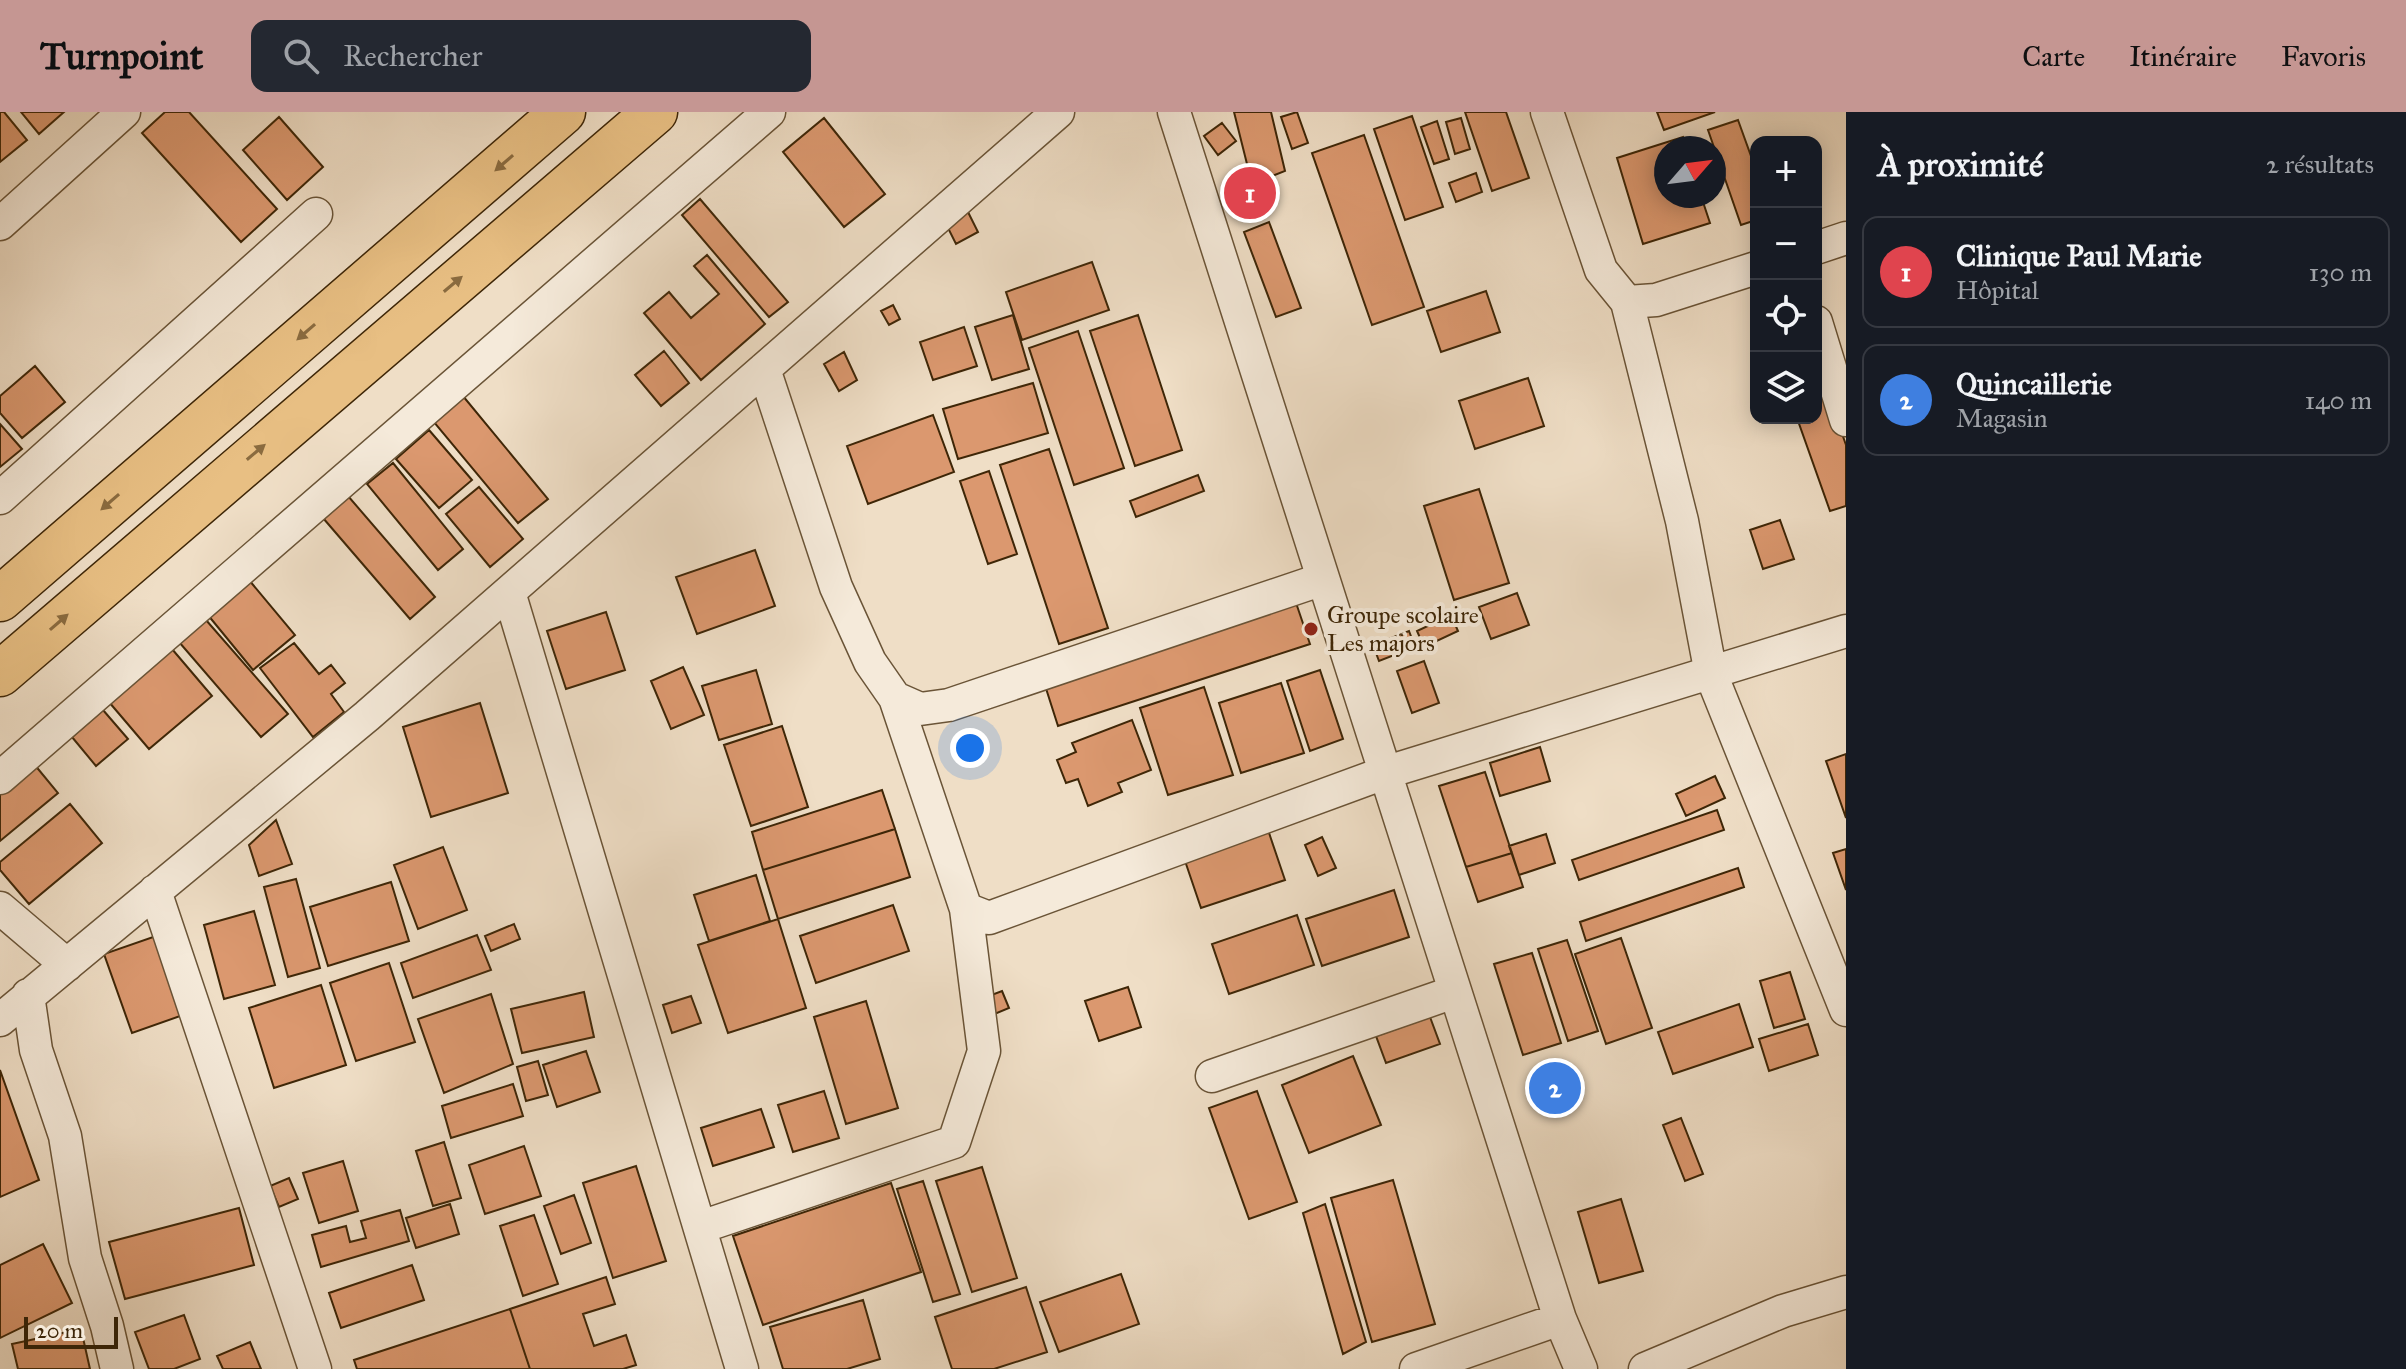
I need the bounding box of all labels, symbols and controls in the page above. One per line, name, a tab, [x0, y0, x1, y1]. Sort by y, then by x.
search box	[251, 20, 811, 92]
text: Turnpoint	[40, 33, 203, 79]
icon: search	[279, 34, 323, 78]
text: Rechercher	[343, 38, 483, 74]
text: Carte	[2022, 39, 2085, 74]
text: Itinéraire	[2129, 39, 2237, 74]
text: Favoris	[2281, 39, 2366, 74]
north arrow	[1654, 136, 1726, 208]
map controls	[1750, 136, 1822, 424]
button: +	[1750, 136, 1822, 208]
text: À proximité	[1878, 144, 2043, 185]
text: 2 résultats	[2266, 148, 2374, 180]
one-way arrow	[494, 154, 514, 171]
pin: 1	[1224, 163, 1276, 223]
button: −	[1750, 208, 1822, 280]
text: Clinique Paul Marie	[1956, 238, 2202, 274]
text: 1	[1901, 256, 1911, 288]
text: 130 m	[2309, 256, 2372, 288]
text: Hôpital	[1956, 274, 2039, 306]
one-way arrow	[443, 276, 463, 293]
button: locate	[1750, 280, 1822, 352]
one-way arrow	[297, 323, 316, 341]
button: layers	[1750, 352, 1822, 424]
text: Quincaillerie	[1956, 366, 2112, 402]
text: 2	[1900, 384, 1912, 416]
text: 140 m	[2305, 384, 2372, 416]
text: Magasin	[1956, 402, 2048, 434]
one-way arrow	[246, 444, 265, 462]
one-way arrow	[100, 493, 119, 511]
place label: Groupe scolaire Les majors	[1327, 600, 1479, 658]
one-way arrow	[49, 614, 68, 632]
marker: Groupe scolaire Les majors	[1302, 620, 1320, 638]
your location	[950, 728, 990, 768]
pin: 2	[1529, 1058, 1581, 1118]
scale bar	[24, 1313, 118, 1349]
text: 20 m	[36, 1317, 83, 1344]

